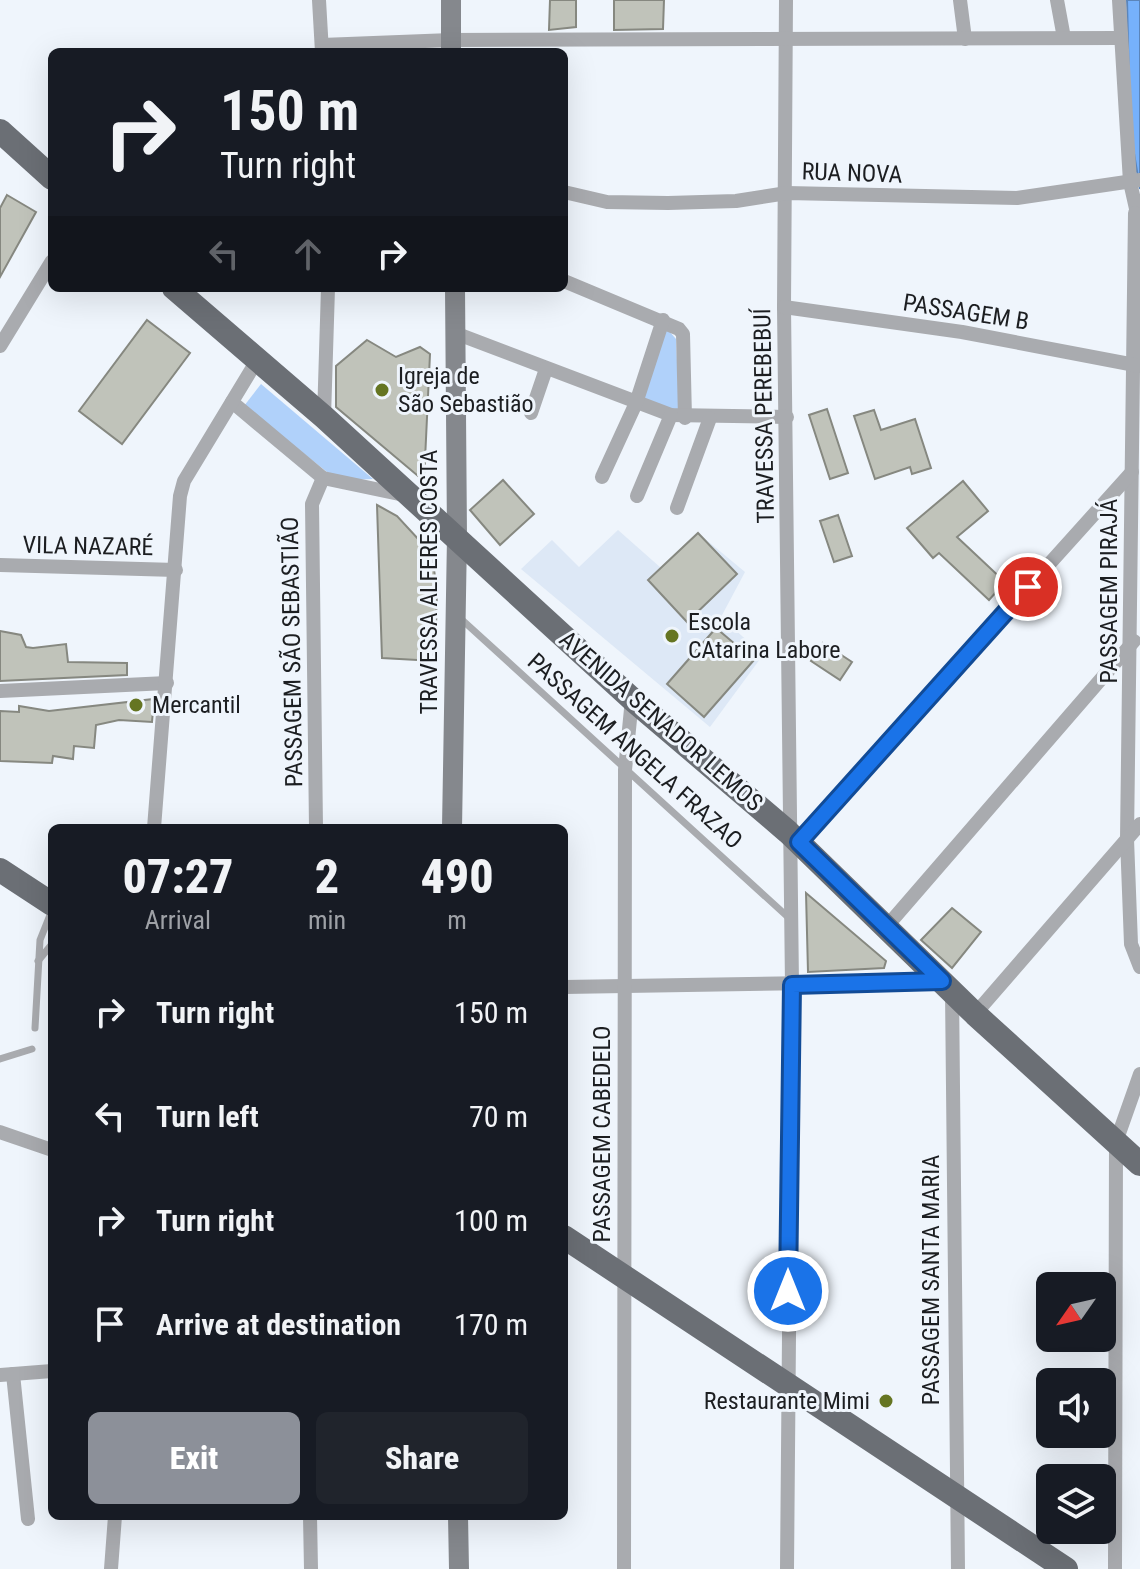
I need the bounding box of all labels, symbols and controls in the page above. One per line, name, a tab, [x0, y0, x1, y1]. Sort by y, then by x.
text: 150 m	[220, 78, 359, 144]
icon: right	[88, 80, 192, 184]
text: Turn right	[220, 145, 356, 187]
street label: RUA NOVA	[801, 157, 903, 189]
icon: left	[202, 232, 246, 276]
icon: ahead	[286, 232, 330, 276]
icon: right	[370, 232, 414, 276]
street label: PASSAGEM B	[901, 288, 1031, 336]
street label: TRAVESSA PEREBEBUÍ	[748, 307, 780, 524]
place label: Igreja de São Sebastião	[398, 362, 534, 418]
marker: Igreja de São Sebastião	[373, 381, 391, 399]
street label: TRAVESSA ALFERES COSTA	[415, 449, 443, 714]
street label: PASSAGEM PIRAJÁ	[1095, 498, 1123, 683]
street label: PASSAGEM SÃO SEBASTIÃO	[276, 516, 308, 788]
street label: VILA NAZARÉ	[22, 531, 154, 561]
pin	[994, 553, 1062, 621]
icon: arrive	[1006, 565, 1050, 609]
place label: Escola CAtarina Labore	[688, 608, 840, 664]
street label: AVENIDA SENADOR LEMOS	[554, 625, 768, 817]
marker: Escola CAtarina Labore	[663, 627, 681, 645]
street label: PASSAGEM ANGELA FRAZAO	[522, 647, 748, 855]
place label: Mercantil	[152, 691, 241, 719]
marker: Mercantil	[127, 696, 145, 714]
text: 07:27	[122, 848, 234, 905]
text: 2	[315, 848, 339, 905]
text: 490	[420, 848, 494, 905]
text: Arrival	[145, 905, 211, 935]
text: min	[308, 905, 346, 935]
text: m	[447, 905, 467, 935]
icon: right	[88, 990, 132, 1034]
text: Turn right	[156, 995, 274, 1030]
text: 150 m	[454, 995, 528, 1030]
street label: PASSAGEM CABEDELO	[588, 1025, 616, 1243]
icon: left	[88, 1094, 132, 1138]
text: Turn left	[156, 1099, 259, 1134]
text: 70 m	[469, 1099, 528, 1134]
street label: PASSAGEM SANTA MARIA	[917, 1155, 945, 1405]
icon: right	[88, 1198, 132, 1242]
text: Turn right	[156, 1203, 274, 1238]
text: 100 m	[454, 1203, 528, 1238]
position arrow	[746, 1249, 830, 1333]
north arrow	[1036, 1272, 1116, 1352]
map controls	[1036, 1272, 1116, 1544]
icon: arrive	[88, 1302, 132, 1346]
text: Arrive at destination	[156, 1307, 401, 1342]
text: 170 m	[454, 1307, 528, 1342]
button: sound	[1036, 1368, 1116, 1448]
place label: Restaurante Mimi	[704, 1387, 870, 1415]
marker: Restaurante Mimi	[877, 1392, 895, 1410]
button: Exit	[88, 1412, 300, 1504]
button: Share	[316, 1412, 528, 1504]
button: layers	[1036, 1464, 1116, 1544]

